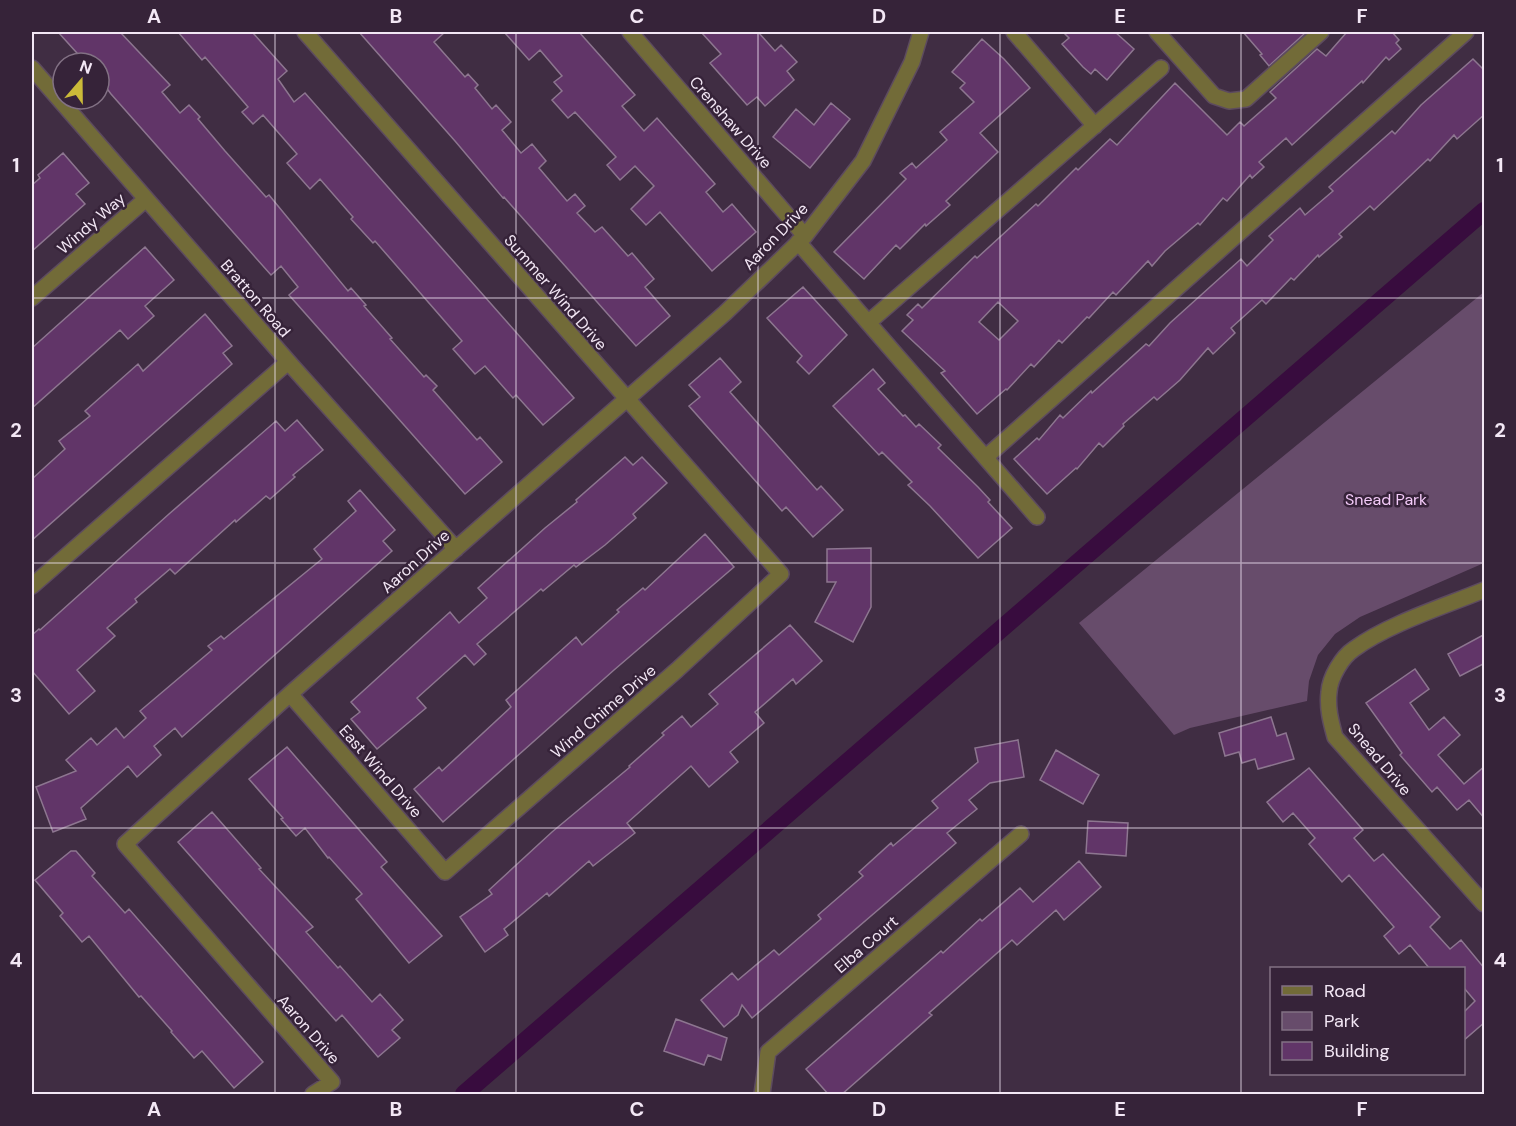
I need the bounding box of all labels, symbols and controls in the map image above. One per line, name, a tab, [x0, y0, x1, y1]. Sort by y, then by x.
text: A	[147, 3, 161, 29]
text: B	[390, 3, 402, 29]
text: C	[630, 3, 644, 29]
text: D	[872, 3, 886, 29]
text: E	[1114, 3, 1126, 29]
text: F	[1356, 3, 1368, 29]
north arrow	[51, 51, 111, 111]
text: N	[77, 56, 95, 79]
street label: Crenshaw Drive	[685, 72, 776, 173]
text: 1	[12, 152, 20, 178]
text: 1	[1496, 152, 1504, 178]
street label: Windy Way	[53, 188, 130, 259]
street label: Aaron Drive	[738, 198, 813, 274]
street label: Summer Wind Drive	[500, 230, 612, 355]
street label: Bratton Road	[216, 255, 295, 342]
text: 2	[10, 417, 22, 443]
text: 2	[1494, 417, 1506, 443]
park label: Snead Park	[1345, 489, 1427, 510]
street label: Aaron Drive	[377, 525, 454, 598]
street label: Wind Chime Drive	[546, 660, 660, 763]
text: 3	[10, 682, 22, 708]
text: 3	[1494, 682, 1506, 708]
street label: Snead Drive	[1343, 719, 1416, 800]
street label: East Wind Drive	[334, 720, 427, 822]
street label: Elba Court	[830, 911, 903, 978]
text: 4	[10, 947, 23, 973]
text: 4	[1494, 947, 1507, 973]
legend	[1270, 967, 1465, 1075]
text: Road	[1324, 979, 1366, 1003]
street label: Aaron Drive	[273, 990, 345, 1068]
text: Park	[1324, 1009, 1360, 1033]
text: Building	[1324, 1039, 1389, 1063]
text: A	[147, 1096, 161, 1122]
text: B	[390, 1096, 402, 1122]
text: C	[630, 1096, 644, 1122]
text: D	[872, 1096, 886, 1122]
text: E	[1114, 1096, 1126, 1122]
text: F	[1356, 1096, 1368, 1122]

